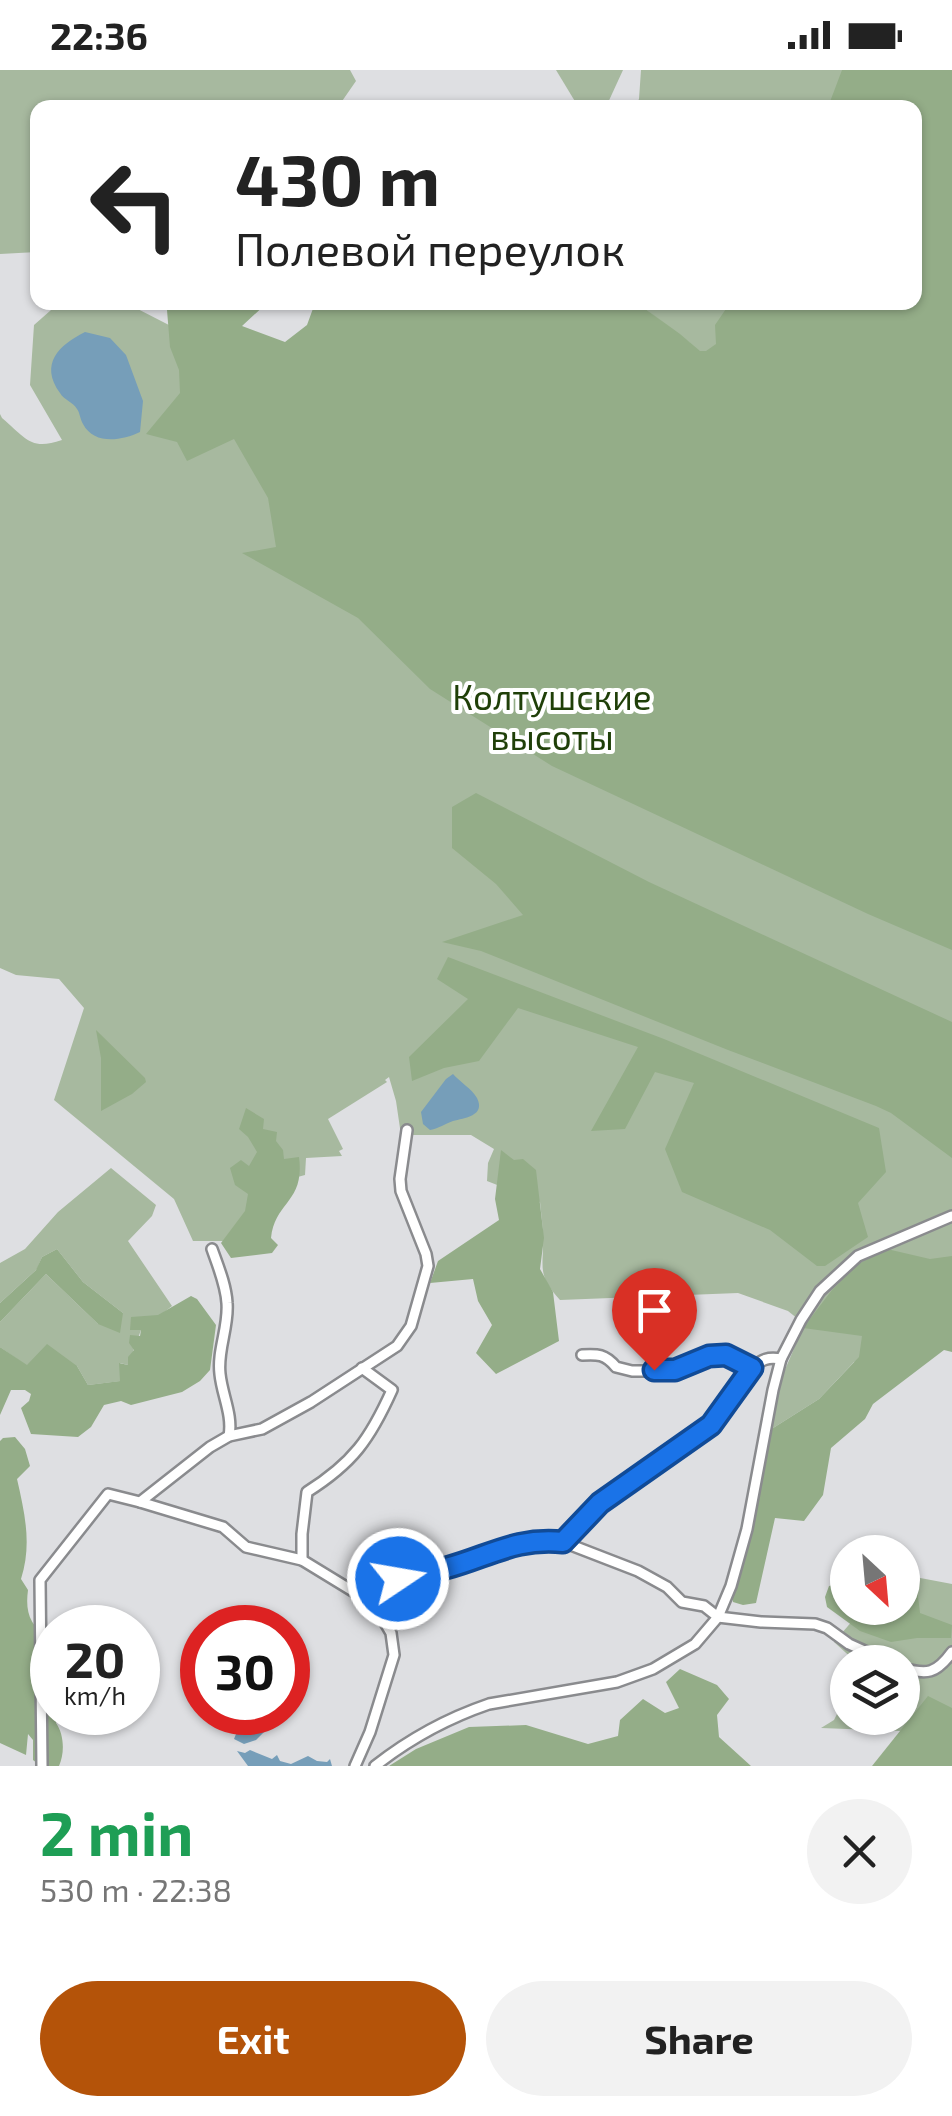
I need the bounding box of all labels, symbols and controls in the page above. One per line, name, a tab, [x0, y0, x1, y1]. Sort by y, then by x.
text: 22:36	[50, 12, 148, 58]
text: 430 m	[235, 136, 440, 220]
icon: left	[70, 140, 200, 270]
text: Полевой переулок	[235, 221, 625, 275]
park label: Колтушские высоты	[452, 675, 652, 757]
pin	[612, 1268, 697, 1371]
icon: arrive	[627, 1283, 682, 1338]
position arrow	[346, 1527, 450, 1631]
north arrow	[830, 1535, 920, 1625]
map controls	[830, 1535, 920, 1735]
speed limit sign: 30	[180, 1605, 310, 1735]
text: 20	[65, 1628, 125, 1688]
button: layers	[830, 1645, 920, 1735]
text: km/h	[64, 1680, 126, 1710]
text: 2 min	[40, 1796, 193, 1868]
button: close	[807, 1799, 912, 1904]
text: 530 m · 22:38	[40, 1870, 232, 1908]
button: Exit	[40, 1981, 466, 2096]
button: Share	[486, 1981, 912, 2096]

